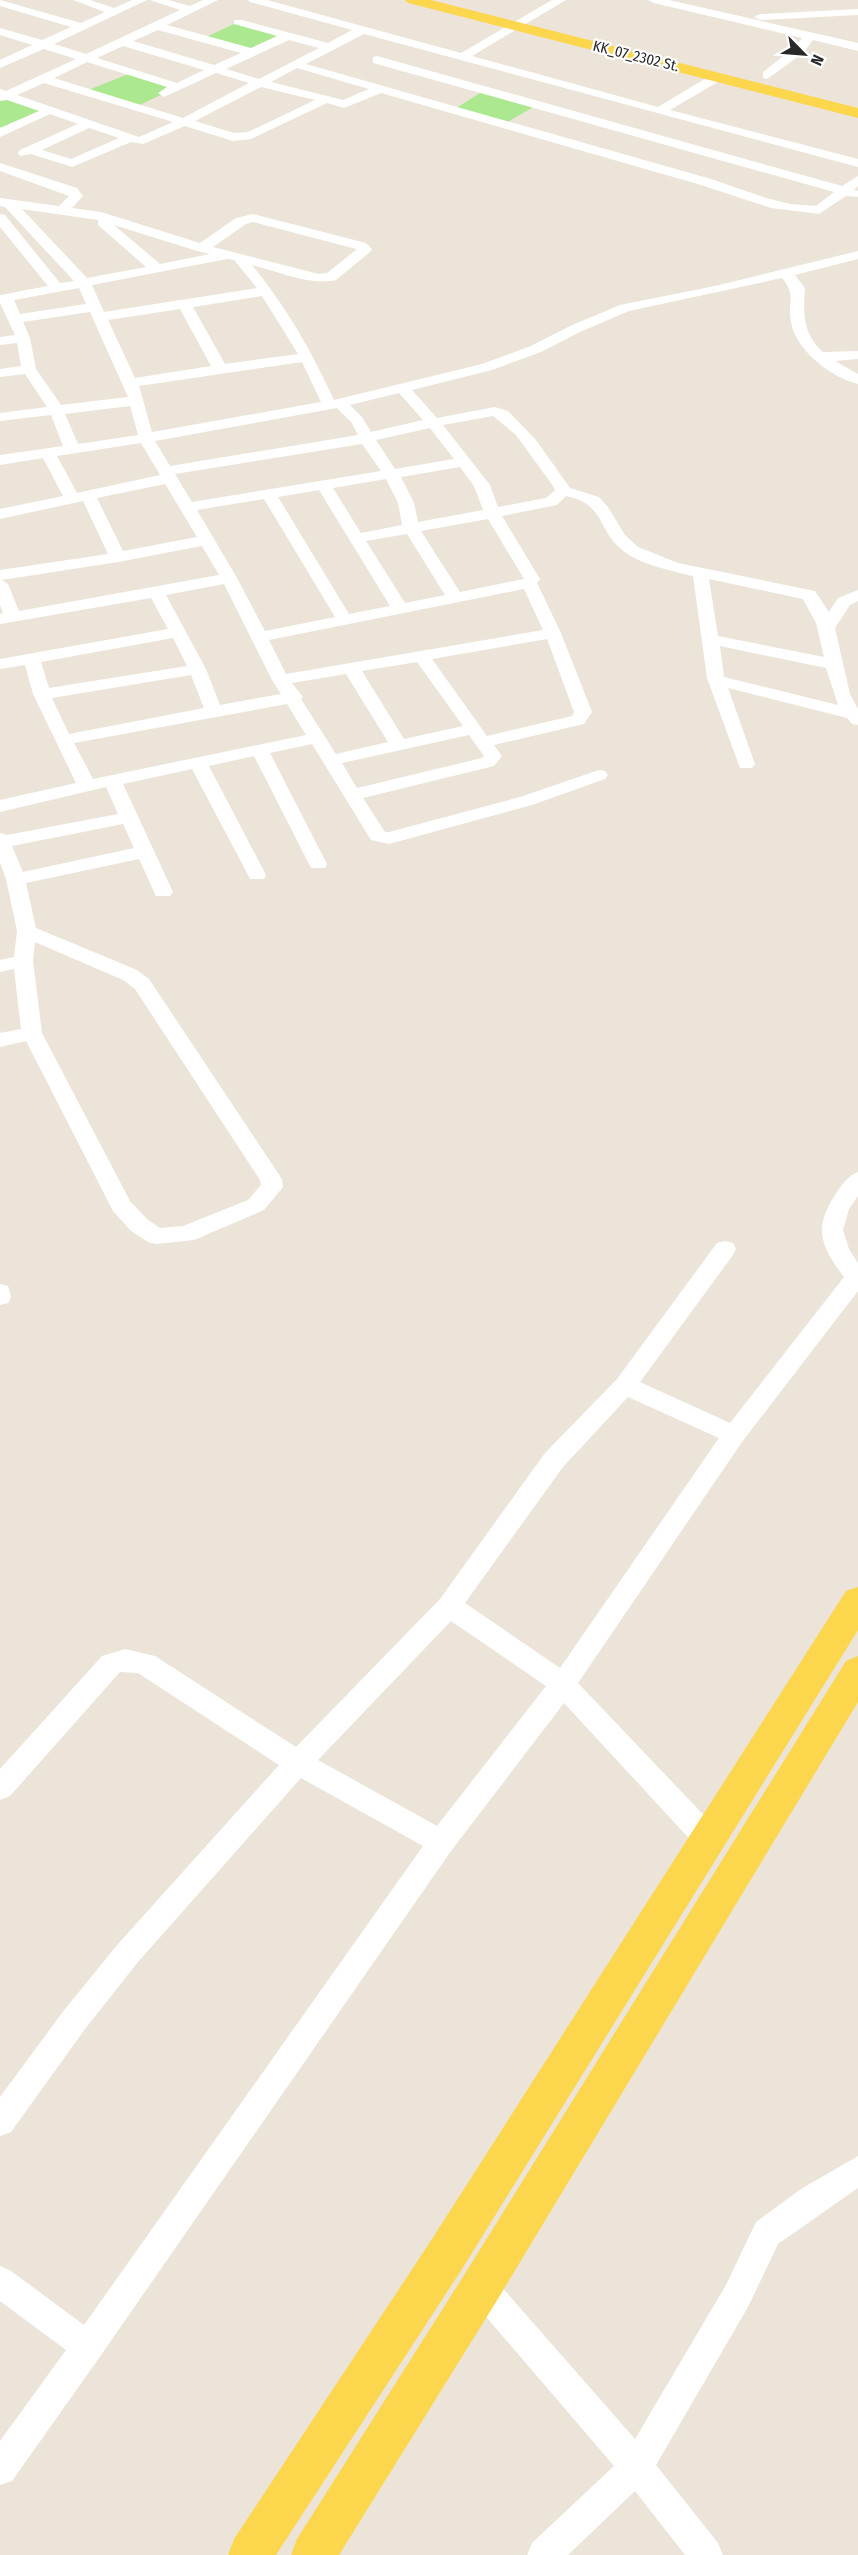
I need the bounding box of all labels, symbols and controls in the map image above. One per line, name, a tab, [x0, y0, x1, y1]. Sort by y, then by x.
north arrow	[774, 24, 834, 84]
street label: KK_07_2302 St.	[591, 37, 681, 75]
text: N	[807, 52, 828, 68]

